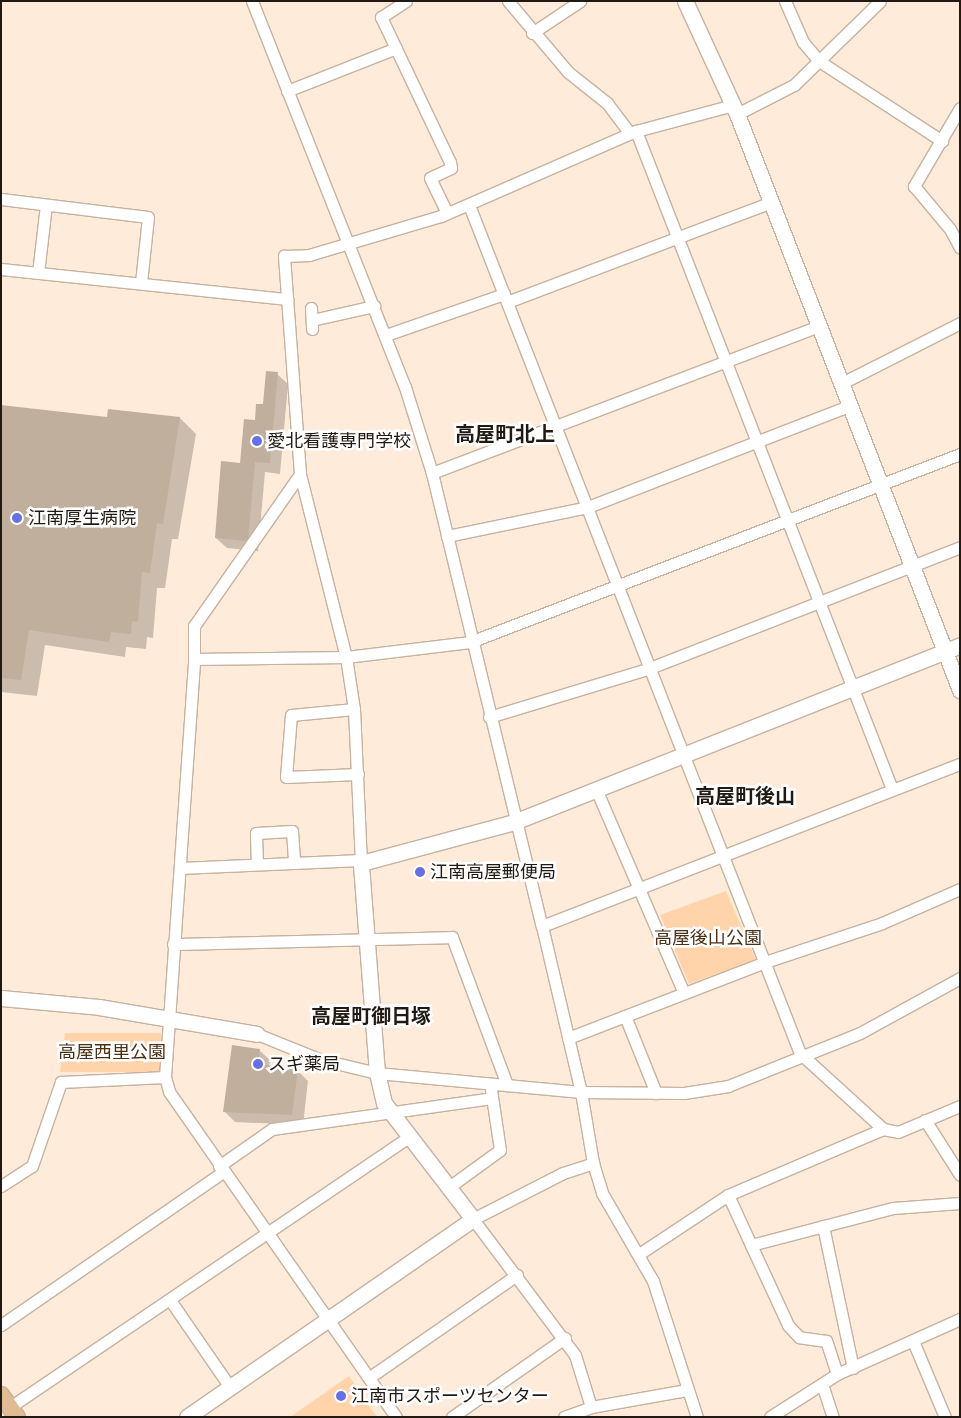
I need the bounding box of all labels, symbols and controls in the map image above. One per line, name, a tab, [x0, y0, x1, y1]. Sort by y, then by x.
district label: 高屋町北上	[455, 422, 555, 446]
place label: 愛北看護専門学校	[267, 430, 411, 452]
marker: 愛北看護専門学校	[251, 435, 263, 447]
place label: 江南厚生病院	[28, 507, 136, 529]
marker: 江南厚生病院	[10, 511, 24, 525]
district label: 高屋町後山	[695, 784, 795, 808]
place label: 江南高屋郵便局	[430, 861, 556, 883]
marker: 江南高屋郵便局	[414, 866, 426, 878]
park label: 高屋後山公園	[654, 927, 762, 949]
district label: 高屋町御日塚	[311, 1004, 431, 1028]
park label: 高屋西里公園	[58, 1041, 166, 1063]
place label: スギ薬局	[268, 1053, 340, 1075]
marker: スギ薬局	[252, 1058, 264, 1070]
place label: 江南市スポーツセンター	[351, 1385, 549, 1407]
marker: 江南市スポーツセンター	[335, 1390, 347, 1402]

